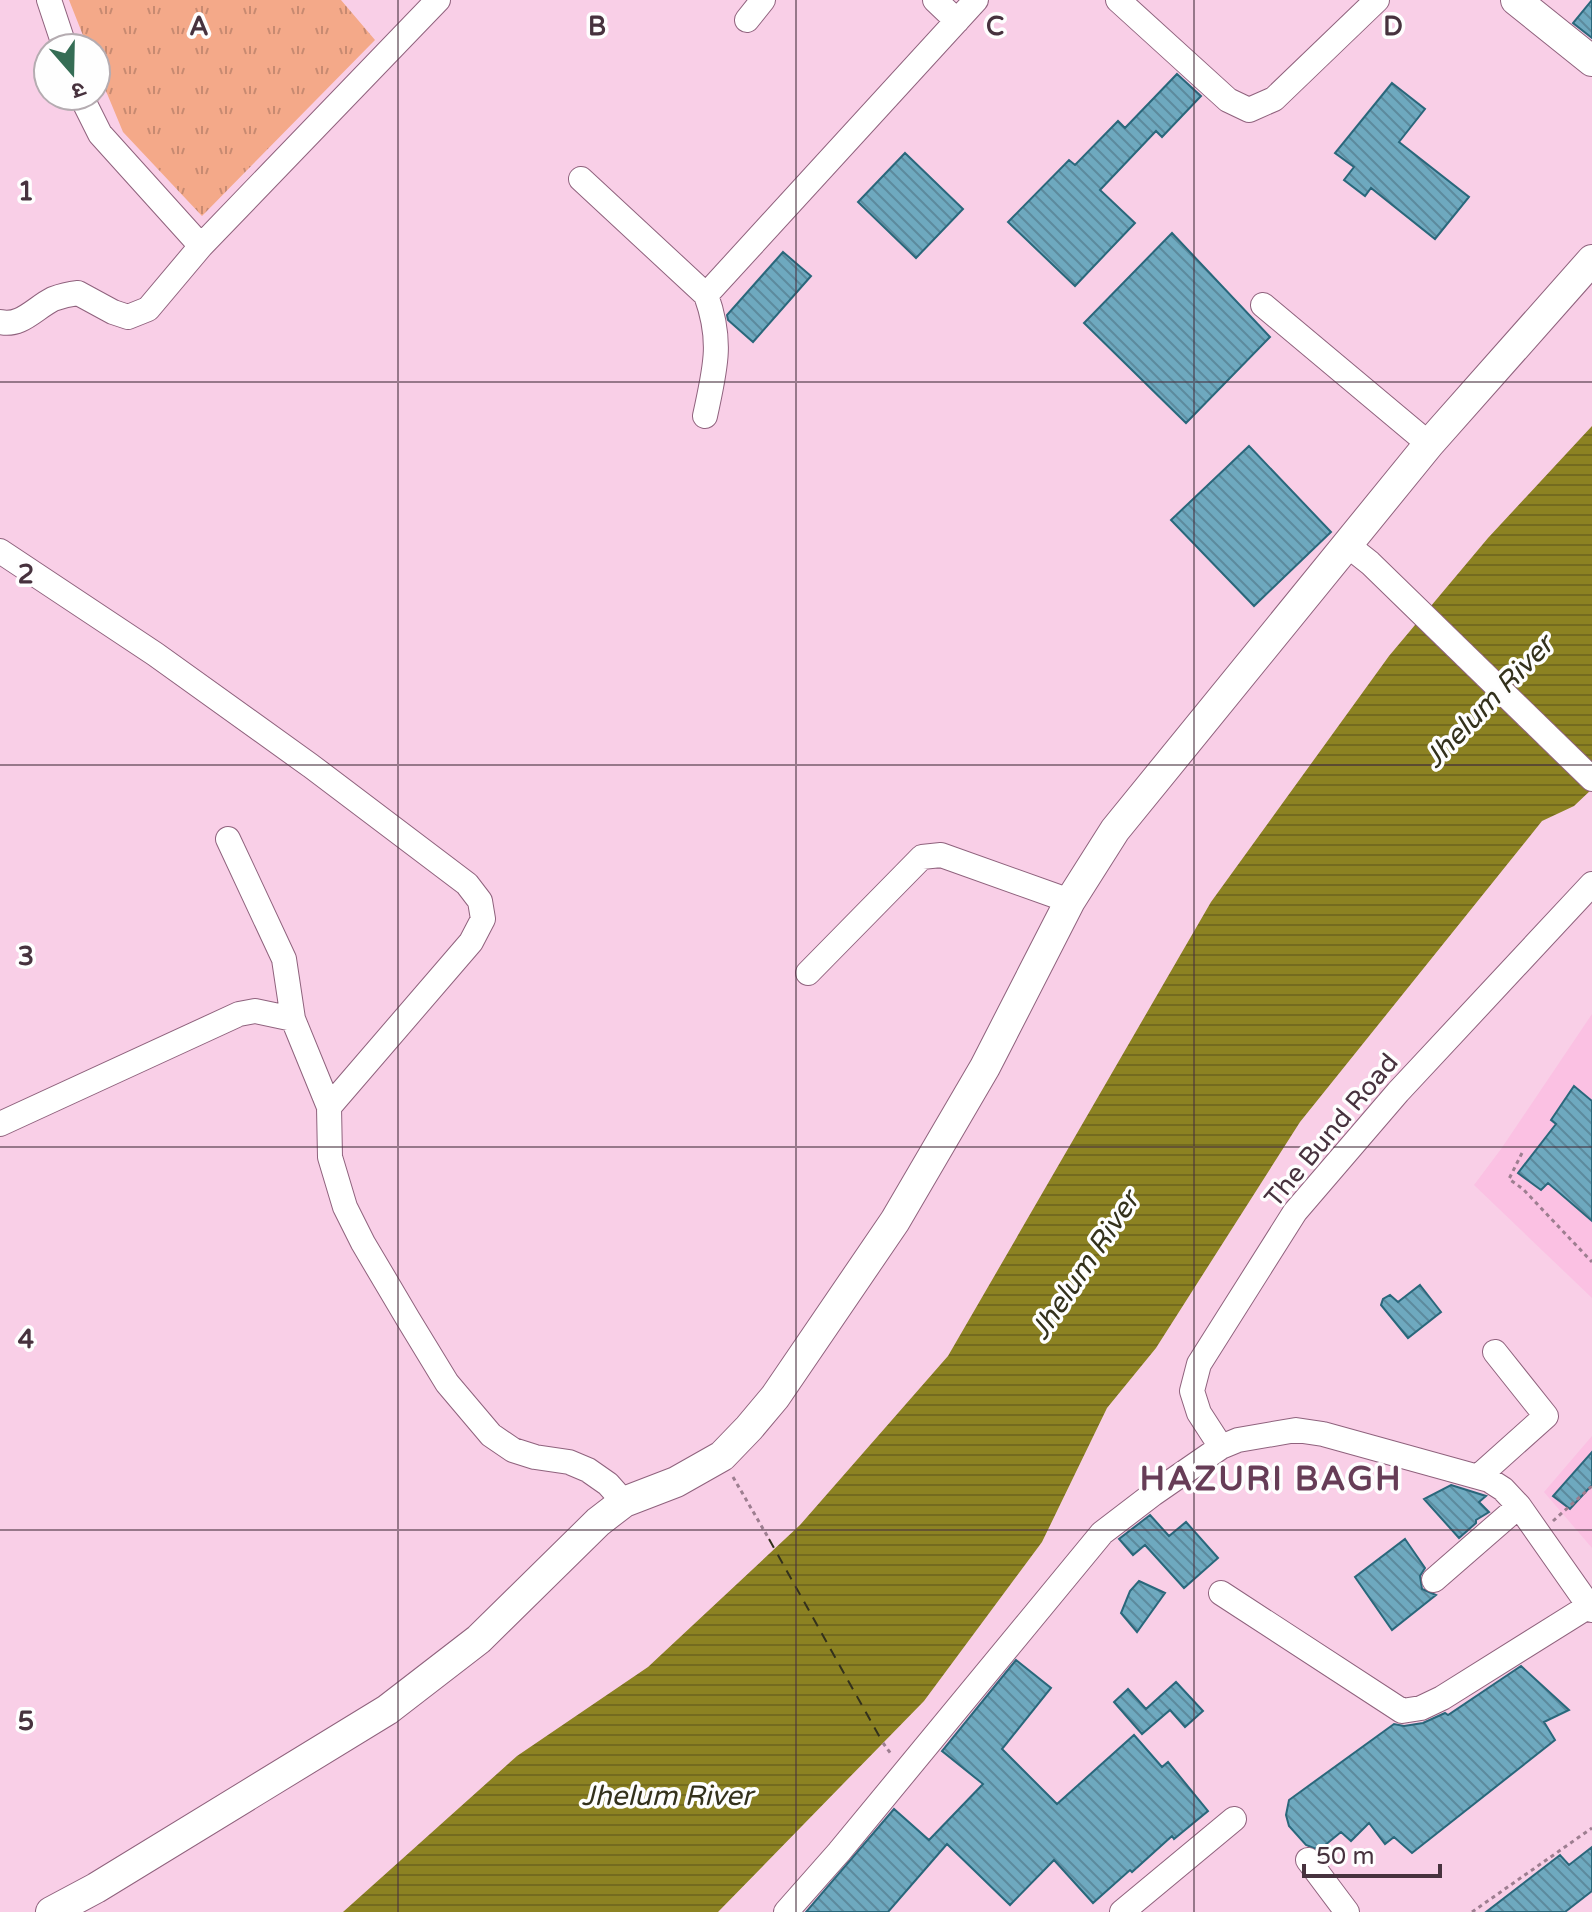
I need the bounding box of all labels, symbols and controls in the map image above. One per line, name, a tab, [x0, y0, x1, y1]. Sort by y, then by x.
text: A	[189, 11, 209, 42]
text: B	[588, 11, 606, 42]
text: C	[986, 11, 1004, 42]
text: D	[1383, 11, 1403, 42]
north arrow	[32, 32, 112, 112]
text: उ	[67, 75, 89, 105]
text: 1	[18, 176, 34, 207]
text: 2	[18, 559, 34, 590]
water label: Jhelum River	[1417, 626, 1563, 775]
text: 3	[18, 941, 34, 972]
street label: The Bund Road	[1258, 1047, 1405, 1213]
water label: Jhelum River	[1023, 1182, 1149, 1346]
text: 4	[18, 1324, 34, 1355]
district label: HAZURI BAGH	[1139, 1459, 1403, 1500]
text: 5	[18, 1706, 34, 1737]
water label: Jhelum River	[581, 1779, 756, 1813]
scale bar	[1304, 1828, 1440, 1878]
text: 50 m	[1316, 1842, 1374, 1871]

